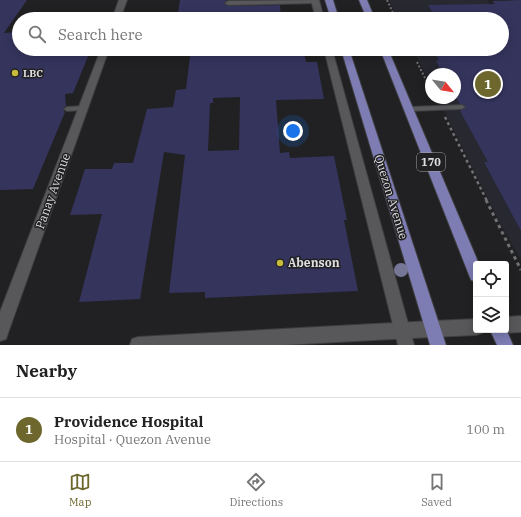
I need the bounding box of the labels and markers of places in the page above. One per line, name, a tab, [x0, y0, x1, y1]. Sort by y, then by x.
place label: LBC	[23, 67, 43, 80]
marker: LBC	[10, 68, 20, 78]
pin: 1	[475, 69, 501, 99]
place label: Abenson	[288, 255, 340, 270]
marker: Abenson	[275, 258, 285, 268]

